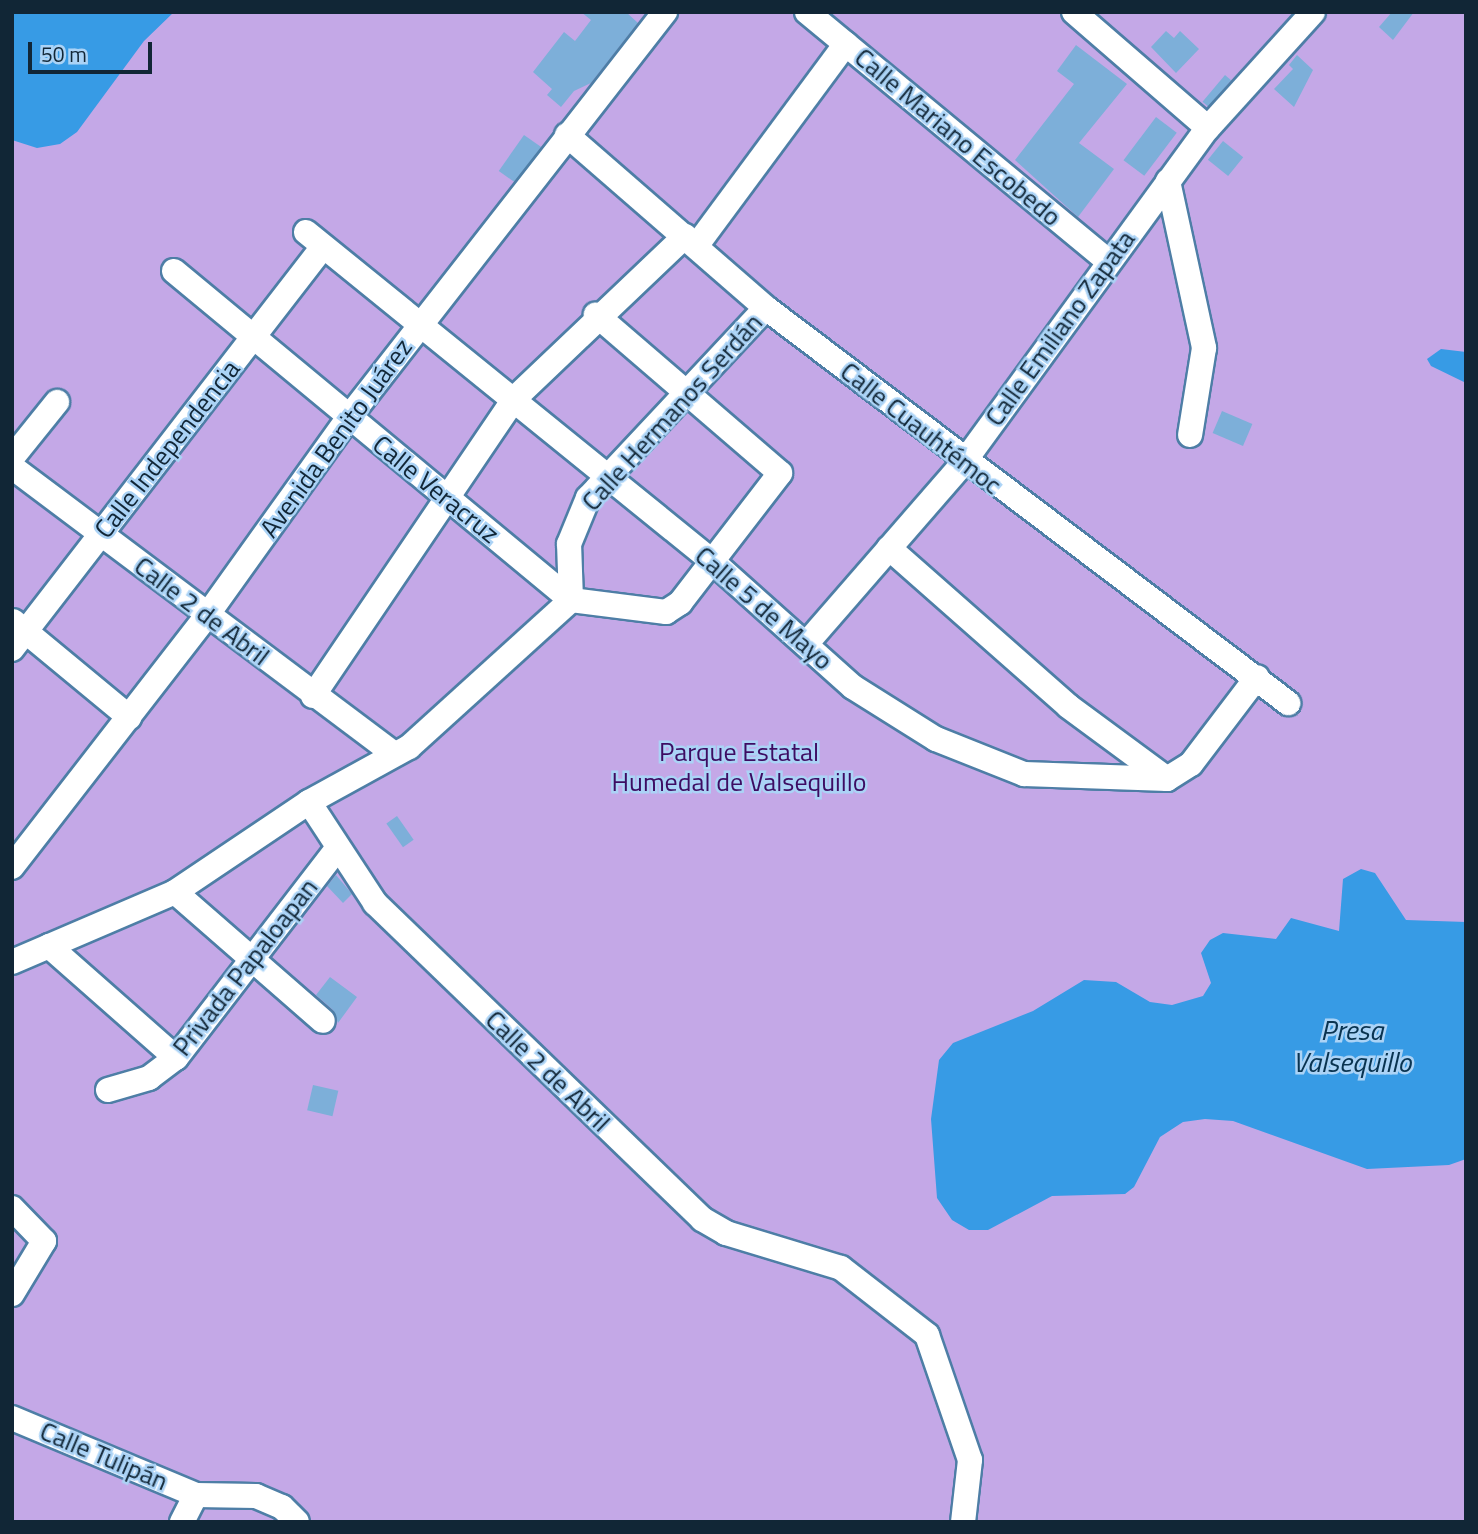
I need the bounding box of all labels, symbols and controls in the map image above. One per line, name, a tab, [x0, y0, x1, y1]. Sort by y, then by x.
scale bar	[32, 28, 156, 72]
text: 50 m	[41, 38, 87, 70]
street label: Calle Mariano Escobedo	[849, 42, 1067, 232]
street label: Calle Emiliano Zapata	[979, 224, 1141, 432]
street label: Calle Hermanos Serdán	[575, 307, 769, 517]
street label: Avenida Benito Juárez	[253, 333, 419, 543]
street label: Calle Independencia	[88, 354, 246, 544]
street label: Calle Cuauhtémoc	[834, 356, 1008, 500]
street label: Calle Veracruz	[367, 429, 505, 549]
street label: Calle 5 de Mayo	[689, 540, 839, 676]
street label: Calle 2 de Abril	[128, 550, 276, 672]
park label: Parque Estatal Humedal de Valsequillo	[612, 736, 866, 798]
street label: Privada Papaloapan	[166, 872, 324, 1062]
street label: Calle 2 de Abril	[479, 1004, 617, 1138]
water label: Presa Valsequillo	[1293, 1013, 1411, 1079]
street label: Calle Tulipán	[35, 1415, 173, 1497]

